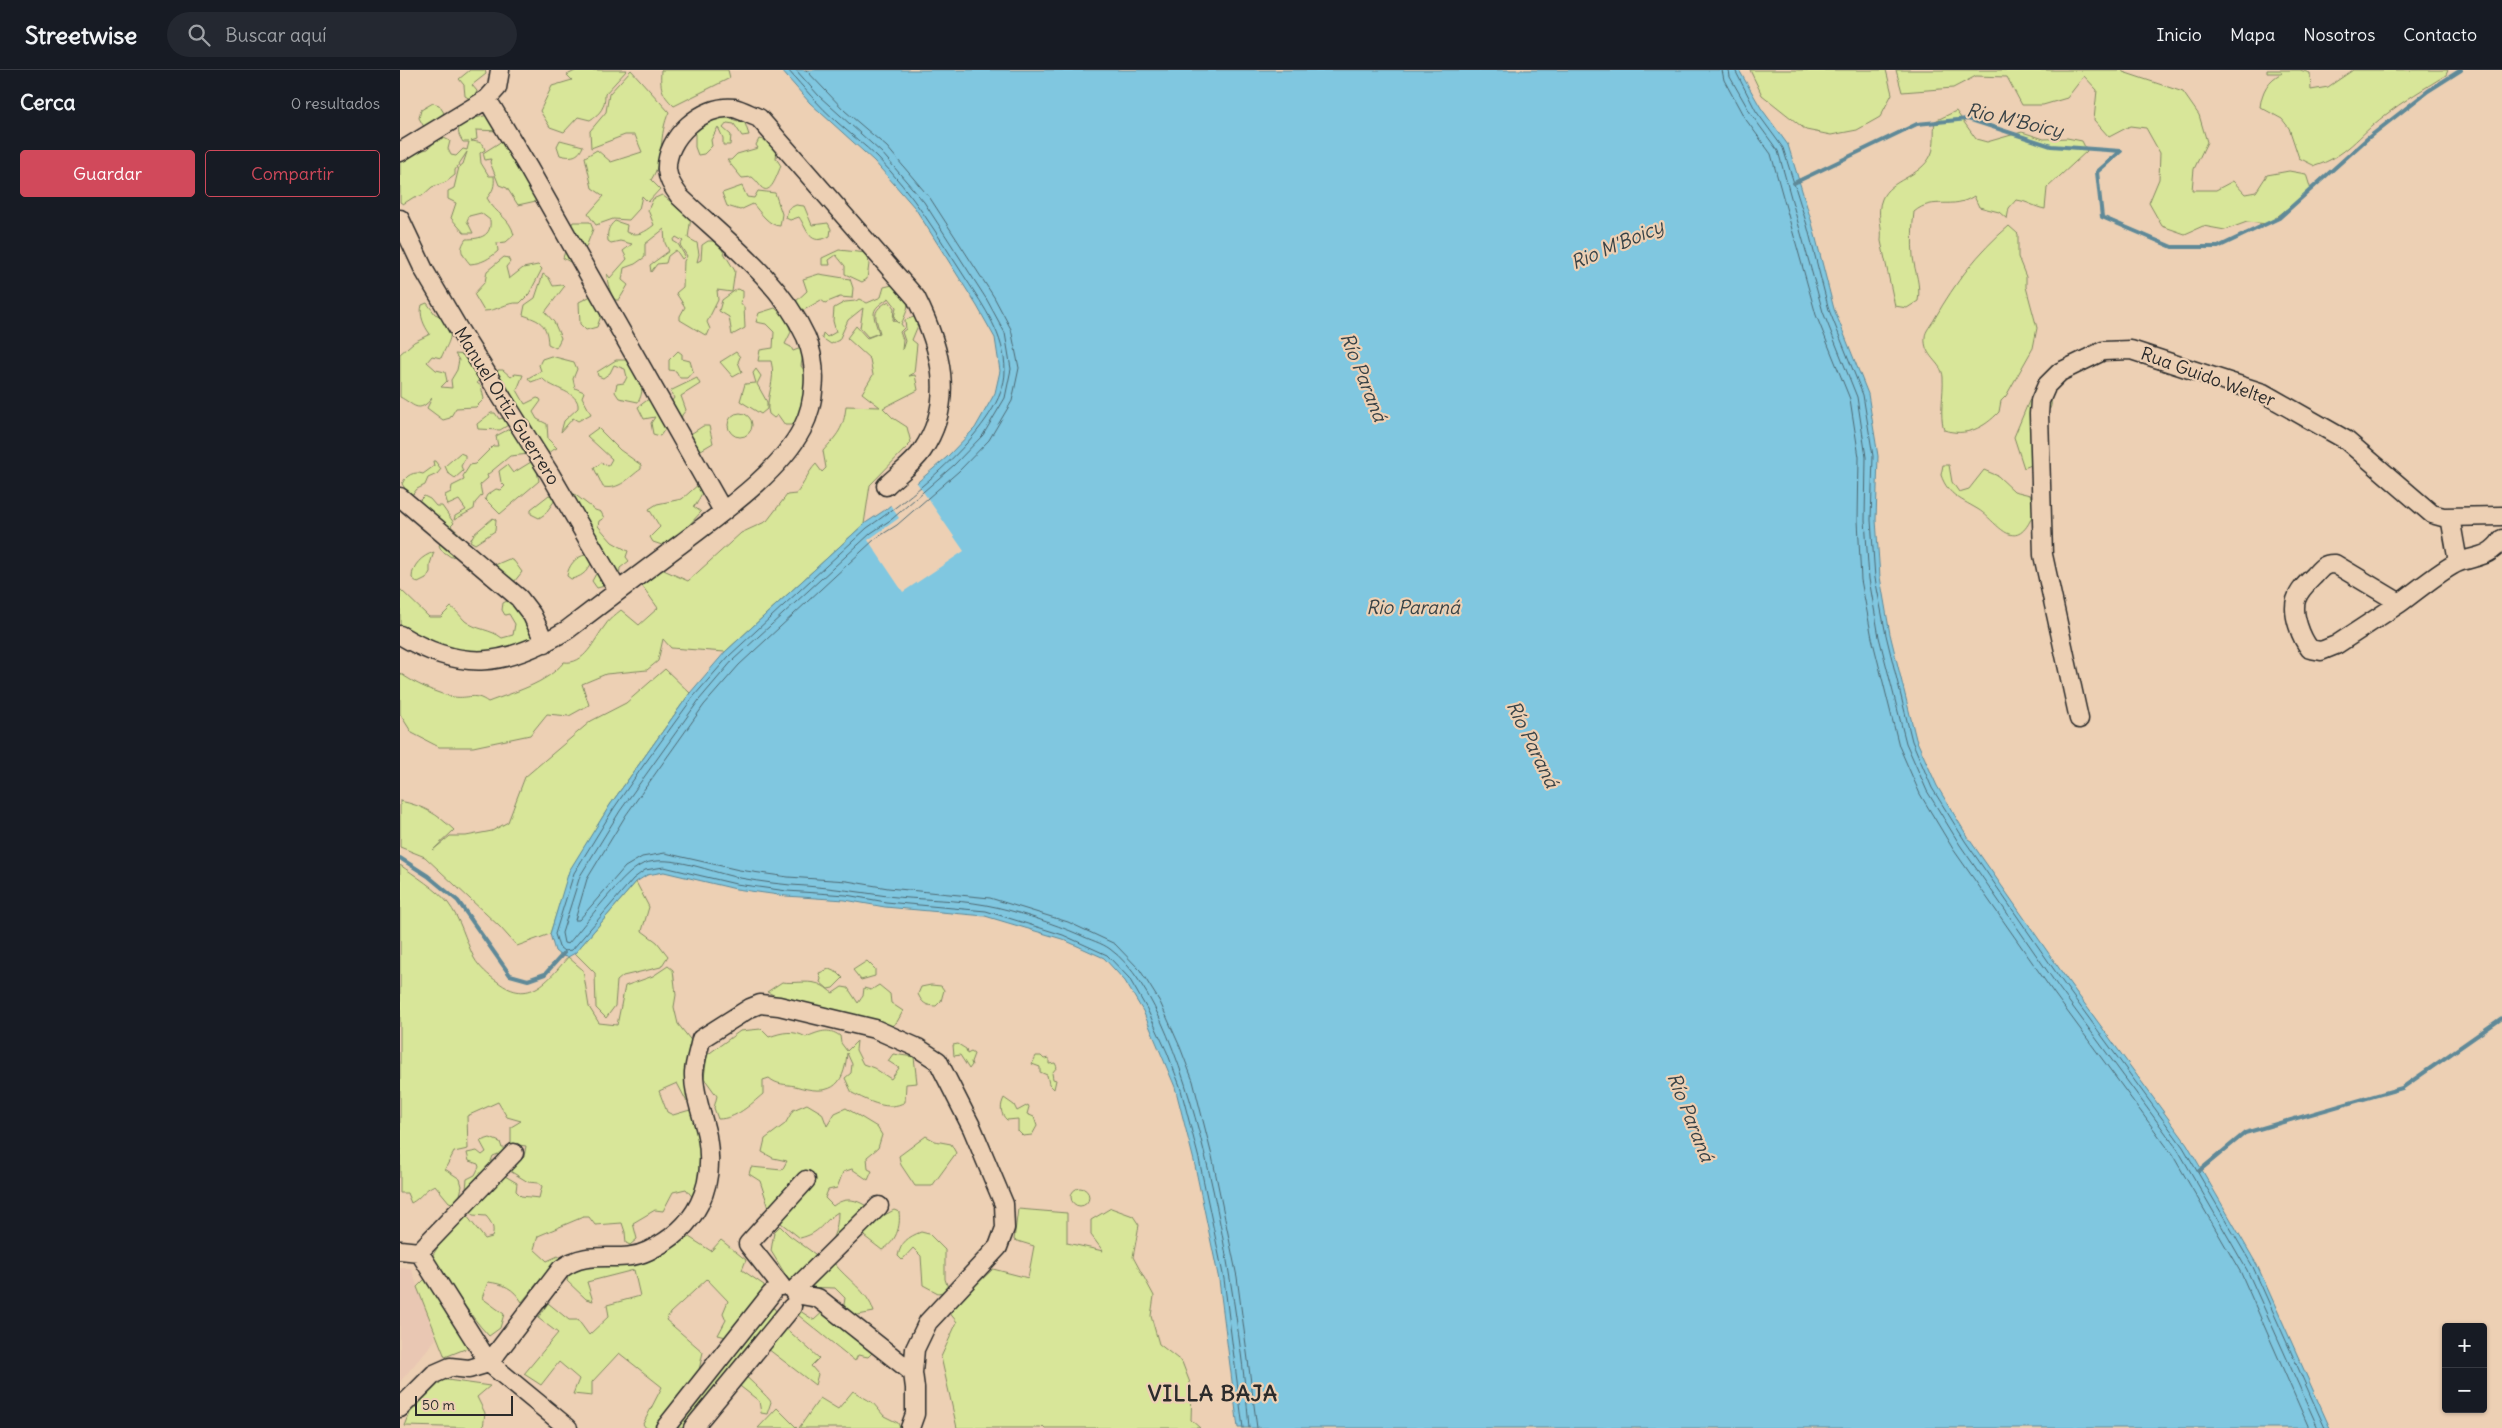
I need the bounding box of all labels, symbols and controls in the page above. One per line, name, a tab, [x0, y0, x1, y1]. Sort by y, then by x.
search box	[167, 12, 517, 57]
text: Streetwise	[25, 20, 137, 50]
icon: search	[185, 21, 213, 49]
text: Buscar aquí	[225, 23, 327, 47]
text: Inicio	[2156, 23, 2202, 46]
text: Mapa	[2230, 23, 2275, 46]
text: Nosotros	[2303, 23, 2375, 46]
text: Contacto	[2403, 23, 2477, 46]
text: Cerca	[20, 89, 75, 116]
text: 0 resultados	[291, 93, 380, 113]
water label: Rio M'Boicy	[1964, 97, 2067, 143]
button: Guardar	[20, 150, 195, 197]
button: Compartir	[205, 150, 380, 197]
water label: Rio M'Boicy	[1567, 213, 1668, 274]
street label: Manuel Ortiz Guerrero	[449, 322, 565, 489]
water label: Río Paraná	[1335, 329, 1393, 426]
street label: Rua Guido Welter	[2138, 342, 2279, 412]
water label: Rio Paraná	[1366, 595, 1461, 619]
water label: Río Paraná	[1502, 697, 1565, 792]
water label: Río Paraná	[1662, 1069, 1720, 1166]
map controls	[2442, 1323, 2487, 1413]
button: +	[2442, 1323, 2487, 1368]
button: −	[2442, 1368, 2487, 1413]
district label: VILLA BAJA	[1148, 1379, 1278, 1407]
scale bar	[415, 1393, 512, 1416]
text: 50 m	[422, 1396, 455, 1414]

